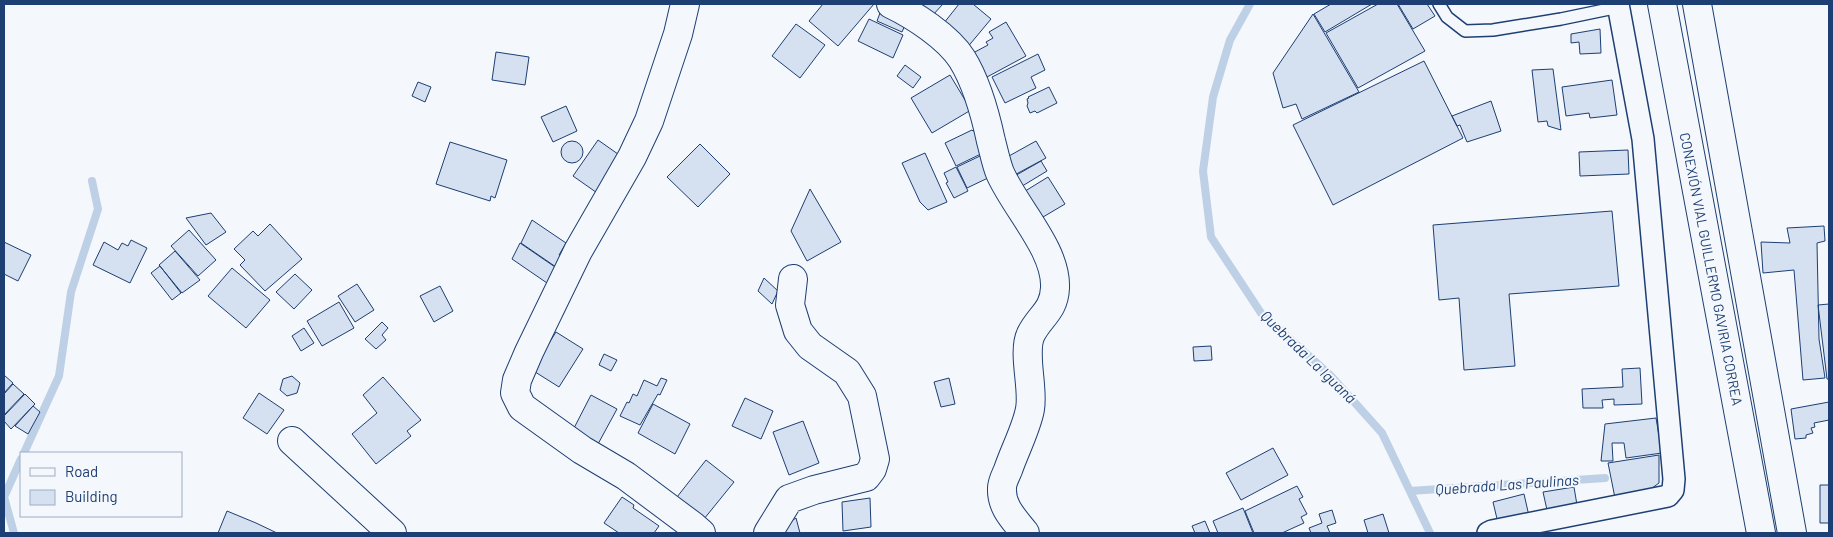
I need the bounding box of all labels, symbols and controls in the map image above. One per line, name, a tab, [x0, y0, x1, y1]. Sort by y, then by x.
street label: CONEXIÓN VIAL GUILLERMO GAVIRIA CORREA	[1677, 131, 1746, 407]
water label: Quebrada La Iguaná	[1257, 306, 1360, 407]
legend	[20, 452, 182, 517]
text: Road	[65, 462, 98, 480]
water label: Quebrada Las Paulinas	[1435, 470, 1579, 498]
text: Building	[65, 487, 118, 505]

